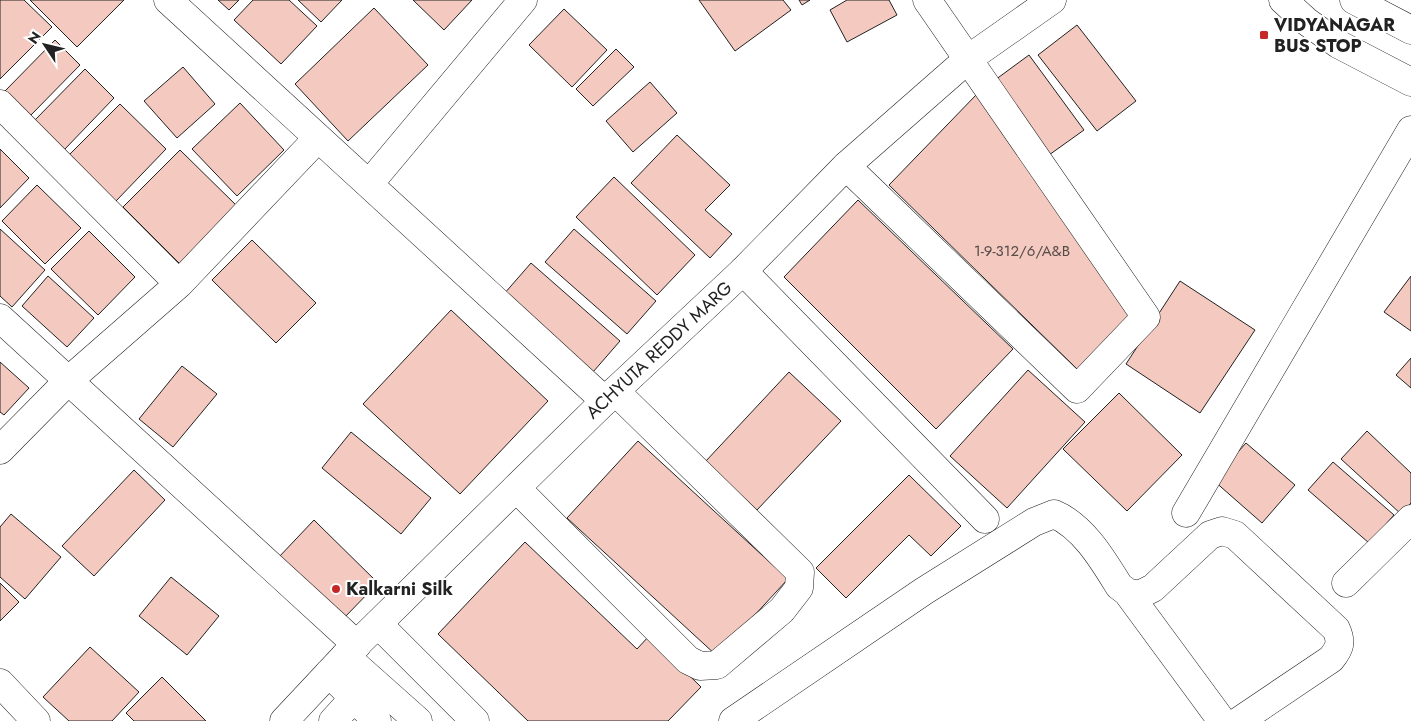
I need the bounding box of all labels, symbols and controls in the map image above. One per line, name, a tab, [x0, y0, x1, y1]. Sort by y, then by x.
place label: VIDYANAGAR BUS STOP	[1273, 12, 1395, 59]
north arrow	[20, 20, 70, 70]
text: N	[23, 27, 46, 48]
marker: VIDYANAGAR BUS STOP	[1258, 29, 1270, 41]
house number: 1-9-312/6/A&B	[974, 240, 1070, 262]
street label: ACHYUTA REDDY MARG	[580, 275, 738, 425]
place label: Kalkarni Silk	[346, 576, 453, 602]
marker: Kalkarni Silk	[330, 583, 342, 595]

